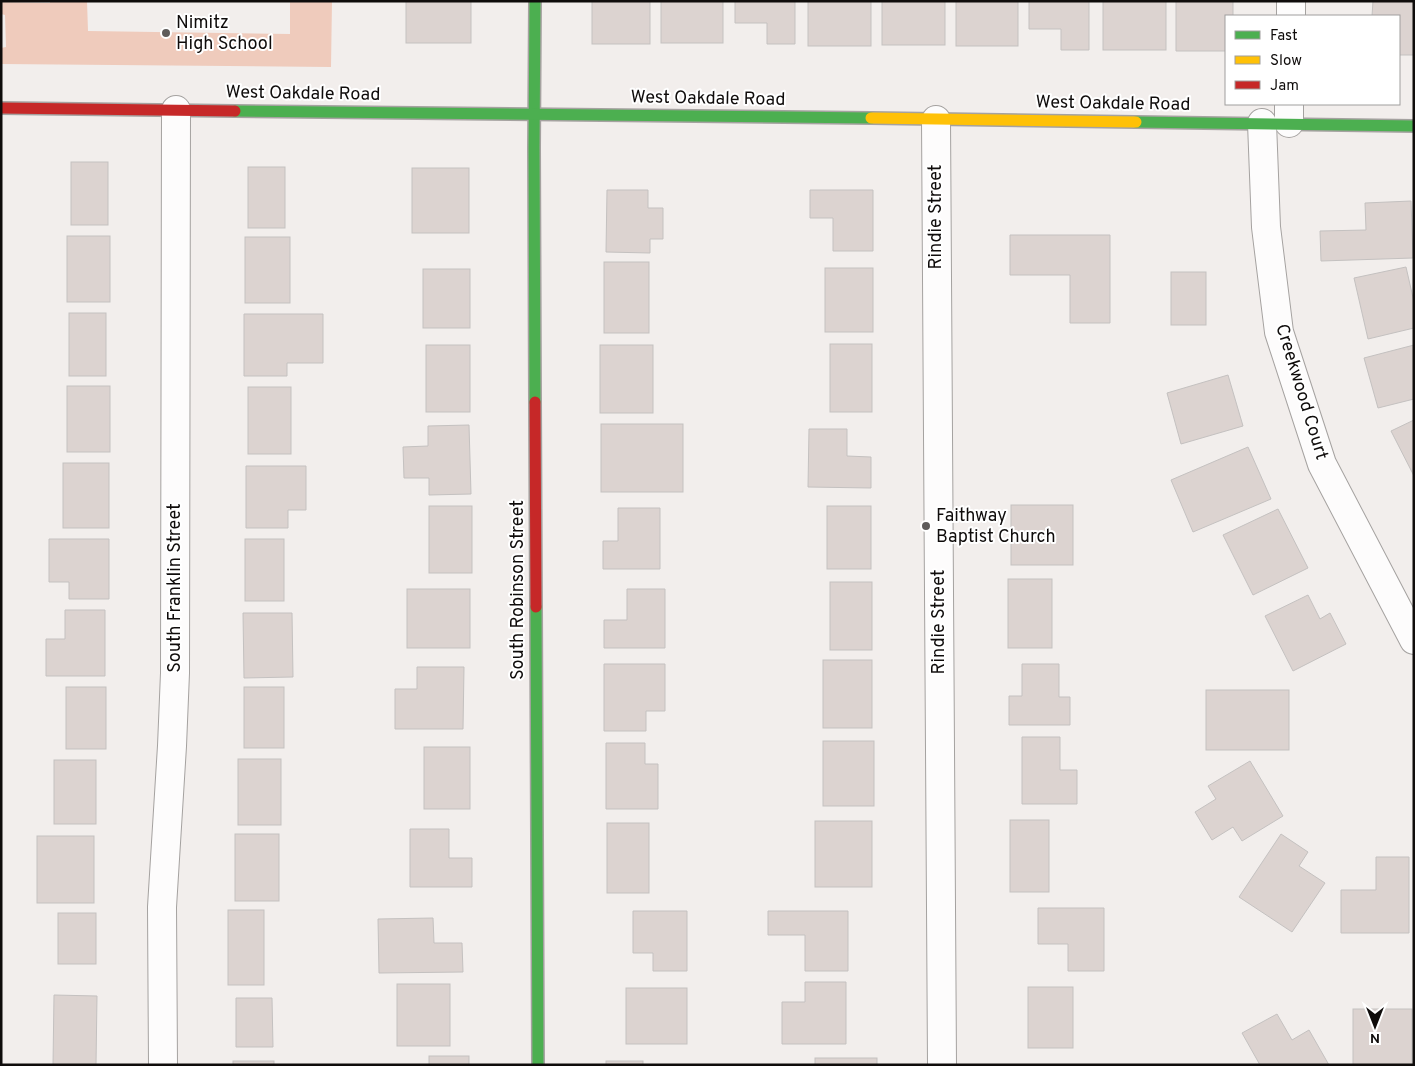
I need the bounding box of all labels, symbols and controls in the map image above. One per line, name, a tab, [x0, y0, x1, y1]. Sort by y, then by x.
place label: Nimitz High School	[176, 12, 273, 56]
legend	[1225, 15, 1400, 105]
marker: Nimitz High School	[160, 27, 172, 39]
text: Fast	[1270, 27, 1298, 46]
text: Slow	[1270, 52, 1302, 71]
text: Jam	[1270, 77, 1299, 96]
street label: West Oakdale Road	[225, 81, 381, 107]
street label: West Oakdale Road	[630, 86, 786, 112]
street label: West Oakdale Road	[1035, 91, 1191, 117]
street label: Rindie Street	[925, 164, 948, 270]
street label: Creekwood Court	[1269, 321, 1333, 463]
street label: South Robinson Street	[507, 500, 530, 680]
street label: South Franklin Street	[164, 503, 187, 673]
place label: Faithway Baptist Church	[936, 505, 1056, 549]
marker: Faithway Baptist Church	[920, 520, 932, 532]
street label: Rindie Street	[928, 569, 951, 675]
north arrow	[1350, 1001, 1400, 1051]
text: N	[1370, 1029, 1380, 1046]

